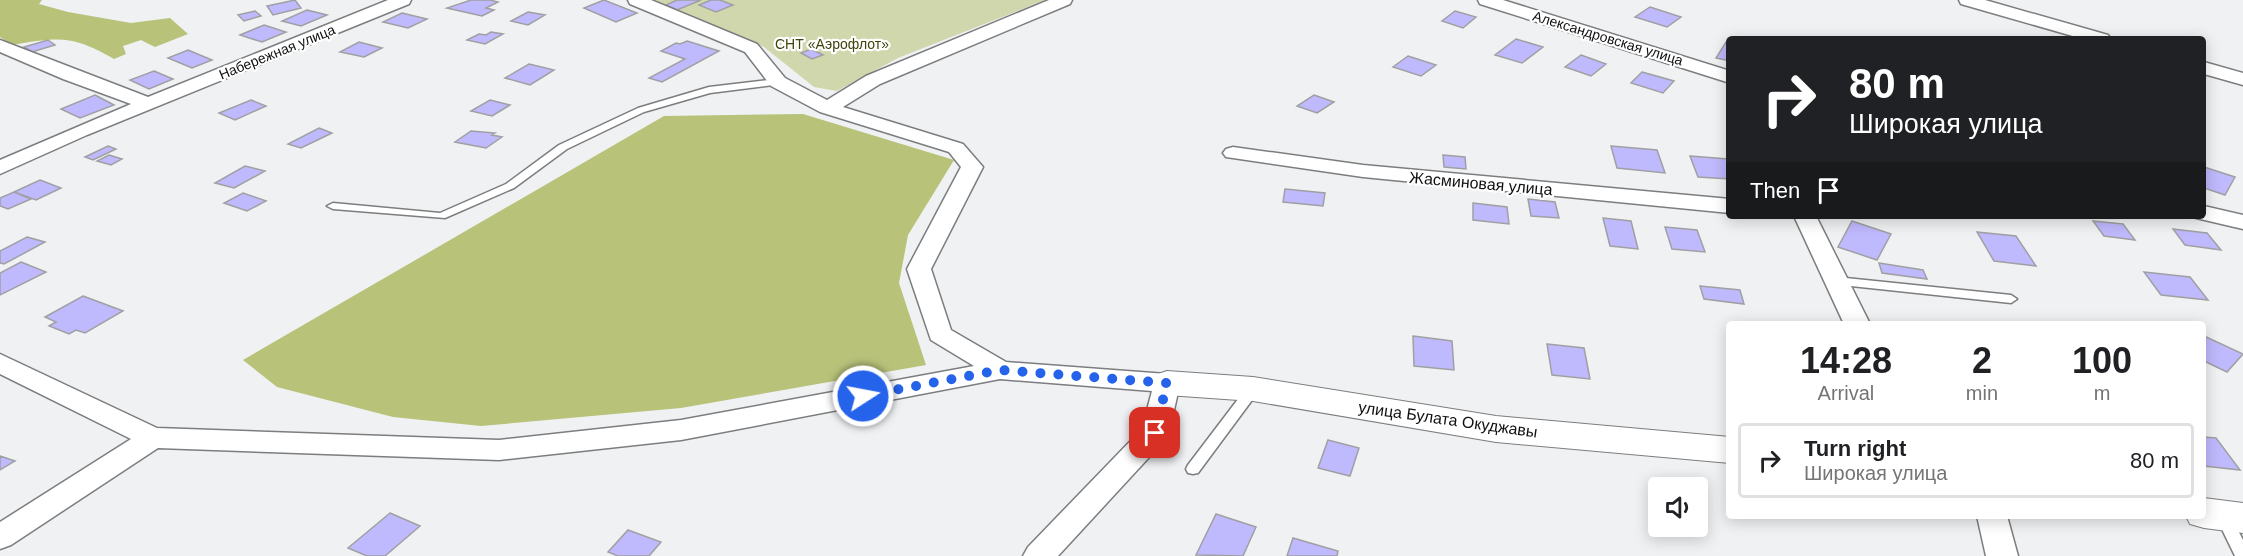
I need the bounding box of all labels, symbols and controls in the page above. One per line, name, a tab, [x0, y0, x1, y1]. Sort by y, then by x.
street label: Александровская улица	[1531, 8, 1685, 69]
street label: Набережная улица	[217, 21, 338, 83]
park label: СНТ «Аэрофлот»	[775, 36, 889, 52]
icon: right	[1750, 60, 1828, 138]
text: 80 m	[1849, 60, 1945, 107]
text: Широкая улица	[1849, 109, 2043, 139]
street label: Жасминовая улица	[1409, 169, 1553, 198]
icon: arrive	[1812, 174, 1845, 207]
text: Then	[1750, 178, 1800, 203]
text: 14:28	[1800, 340, 1892, 381]
text: 2	[1972, 340, 1992, 381]
text: 100	[2072, 340, 2132, 381]
position arrow	[831, 364, 895, 428]
text: Arrival	[1818, 382, 1874, 404]
text: min	[1966, 382, 1998, 404]
text: m	[2094, 382, 2110, 404]
street label: улица Булата Окуджавы	[1357, 399, 1539, 440]
pin	[1129, 407, 1180, 458]
icon: arrive	[1138, 416, 1171, 449]
text: Turn right	[1804, 436, 1906, 461]
icon: right	[1753, 444, 1786, 477]
text: 80 m	[2130, 448, 2179, 473]
text: Широкая улица	[1804, 462, 1947, 484]
map controls	[1648, 477, 1708, 537]
button: sound	[1648, 477, 1708, 537]

